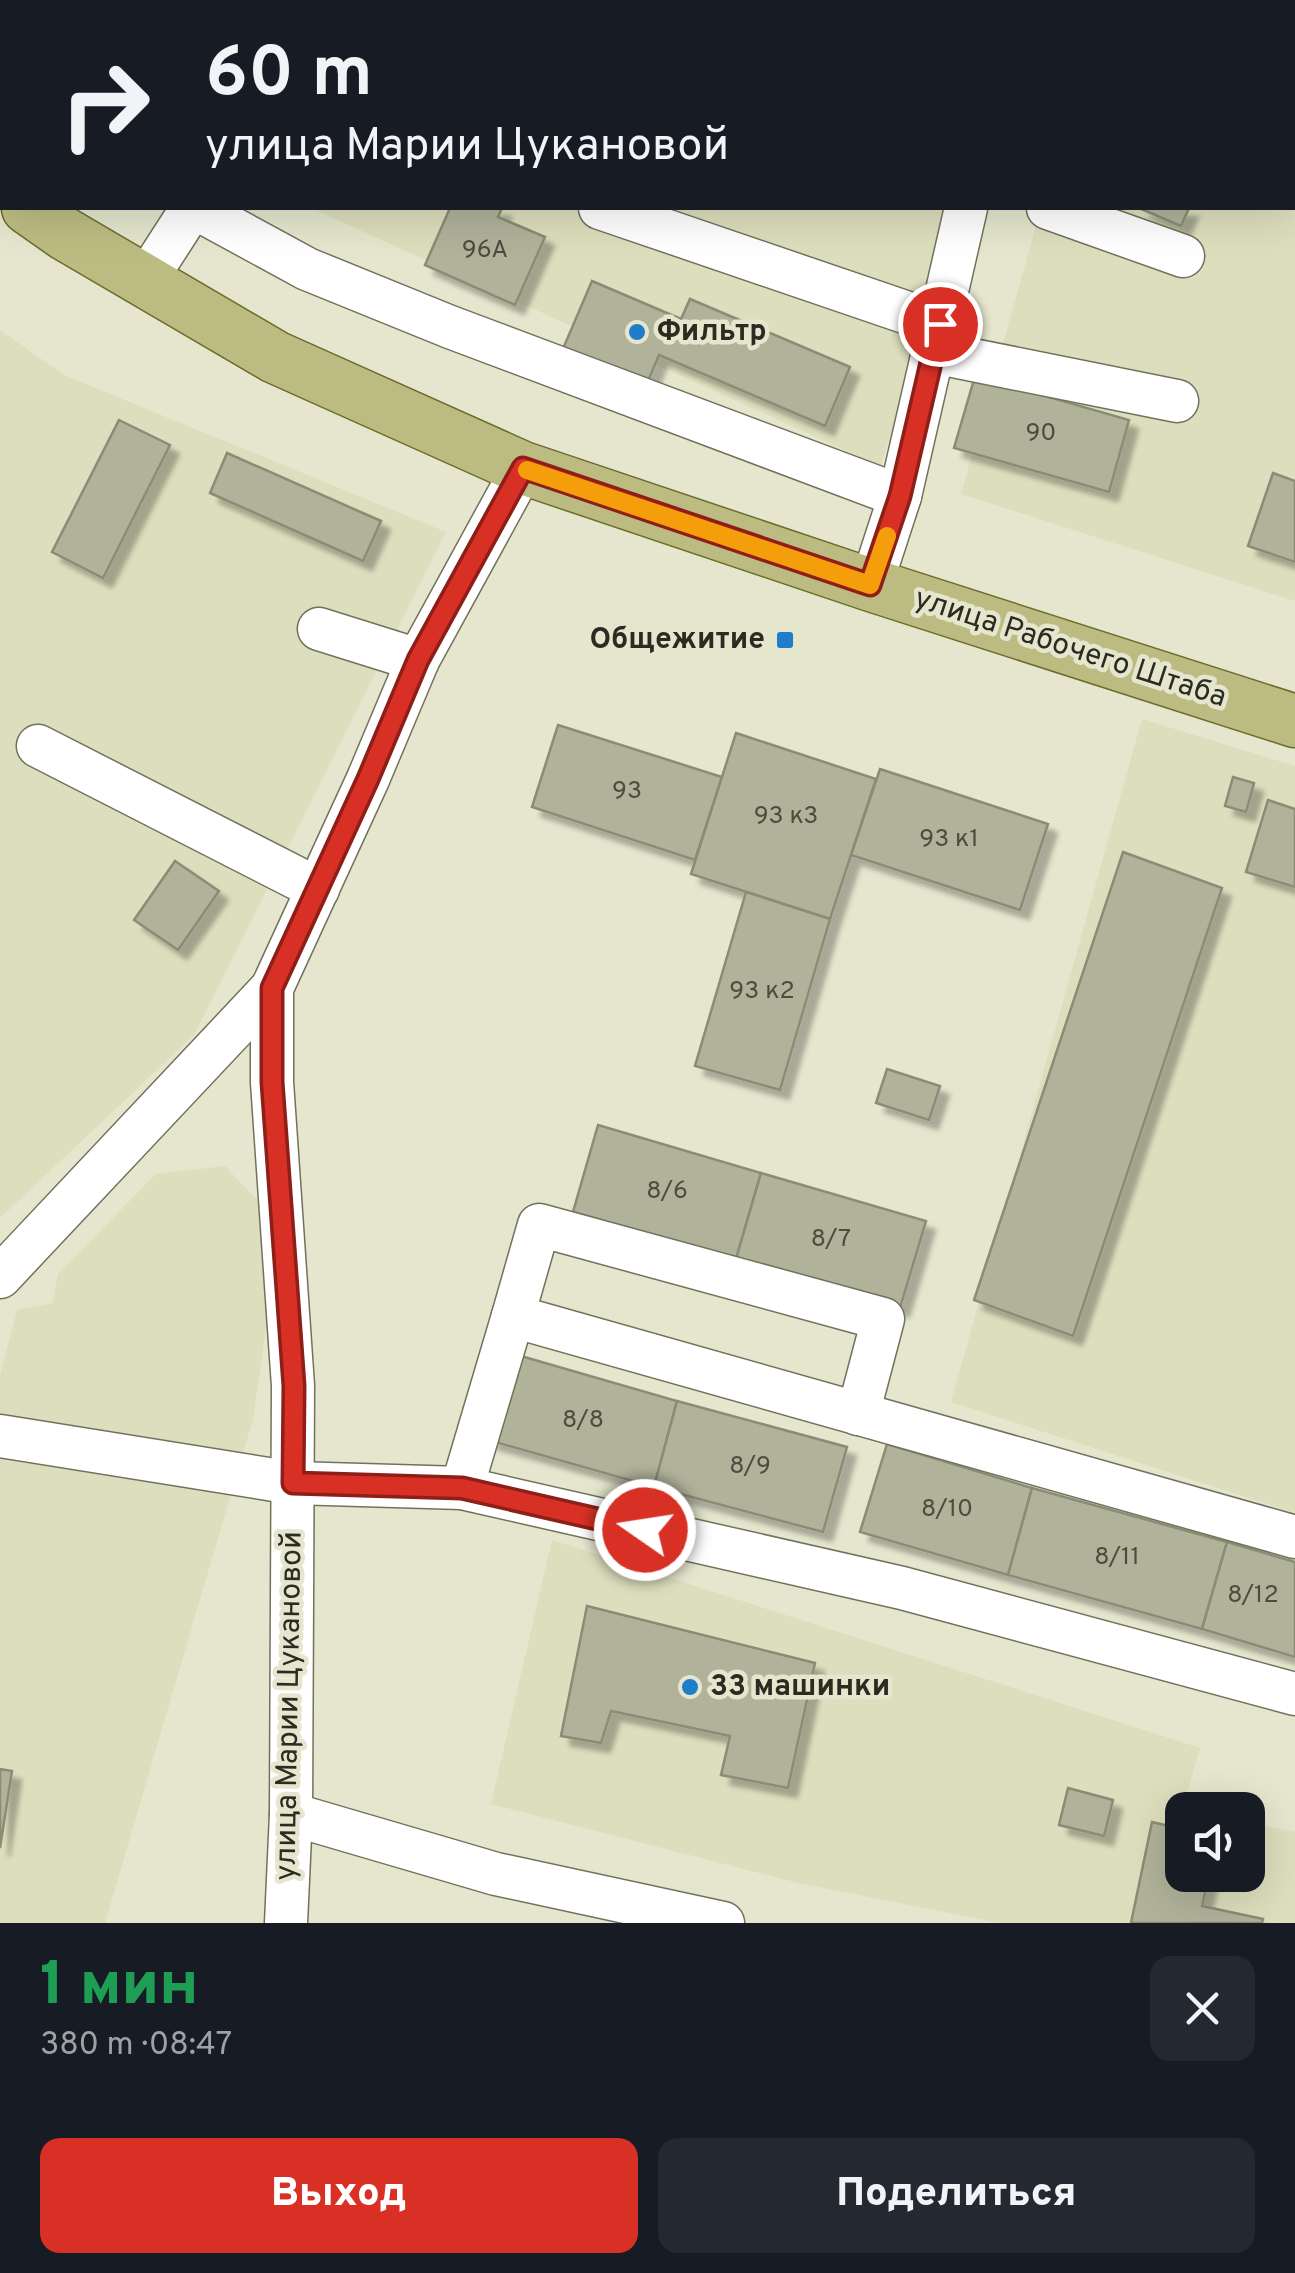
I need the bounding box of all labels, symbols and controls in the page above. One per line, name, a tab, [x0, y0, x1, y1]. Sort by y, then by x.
text: 60 m	[205, 32, 373, 121]
icon: right	[40, 40, 170, 170]
text: улица Марии Цукановой	[205, 119, 729, 176]
house number: 96А	[462, 235, 508, 267]
pin	[898, 282, 983, 367]
icon: arrive	[913, 297, 968, 352]
place label: Фильтр	[657, 314, 767, 351]
marker: Фильтр	[626, 321, 648, 343]
house number: 90	[1026, 418, 1056, 450]
street label: улица Рабочего Штаба	[909, 581, 1231, 717]
place label: Общежитие	[590, 622, 765, 659]
marker: Общежитие	[774, 629, 796, 651]
house number: 93	[612, 776, 642, 808]
house number: 93 к3	[754, 801, 818, 833]
house number: 93 к1	[919, 824, 979, 856]
house number: 93 к2	[729, 976, 795, 1008]
house number: 8/6	[646, 1176, 688, 1208]
house number: 8/7	[811, 1224, 851, 1256]
house number: 8/8	[562, 1405, 604, 1437]
house number: 8/9	[729, 1451, 771, 1483]
position arrow	[593, 1478, 697, 1582]
house number: 8/10	[921, 1494, 973, 1526]
street label: улица Марии Цукановой	[268, 1531, 312, 1881]
house number: 8/11	[1094, 1542, 1140, 1574]
house number: 8/12	[1227, 1580, 1279, 1612]
place label: 33 машинки	[710, 1669, 890, 1706]
marker: 33 машинки	[679, 1676, 701, 1698]
map controls	[1165, 1792, 1265, 1892]
button: sound	[1165, 1792, 1265, 1892]
text: 1 мин	[40, 1950, 198, 2026]
button: close	[1150, 1956, 1255, 2061]
text: 380 m · 08:47	[40, 2026, 232, 2066]
button: Выход	[40, 2138, 638, 2253]
button: Поделиться	[658, 2138, 1255, 2253]

